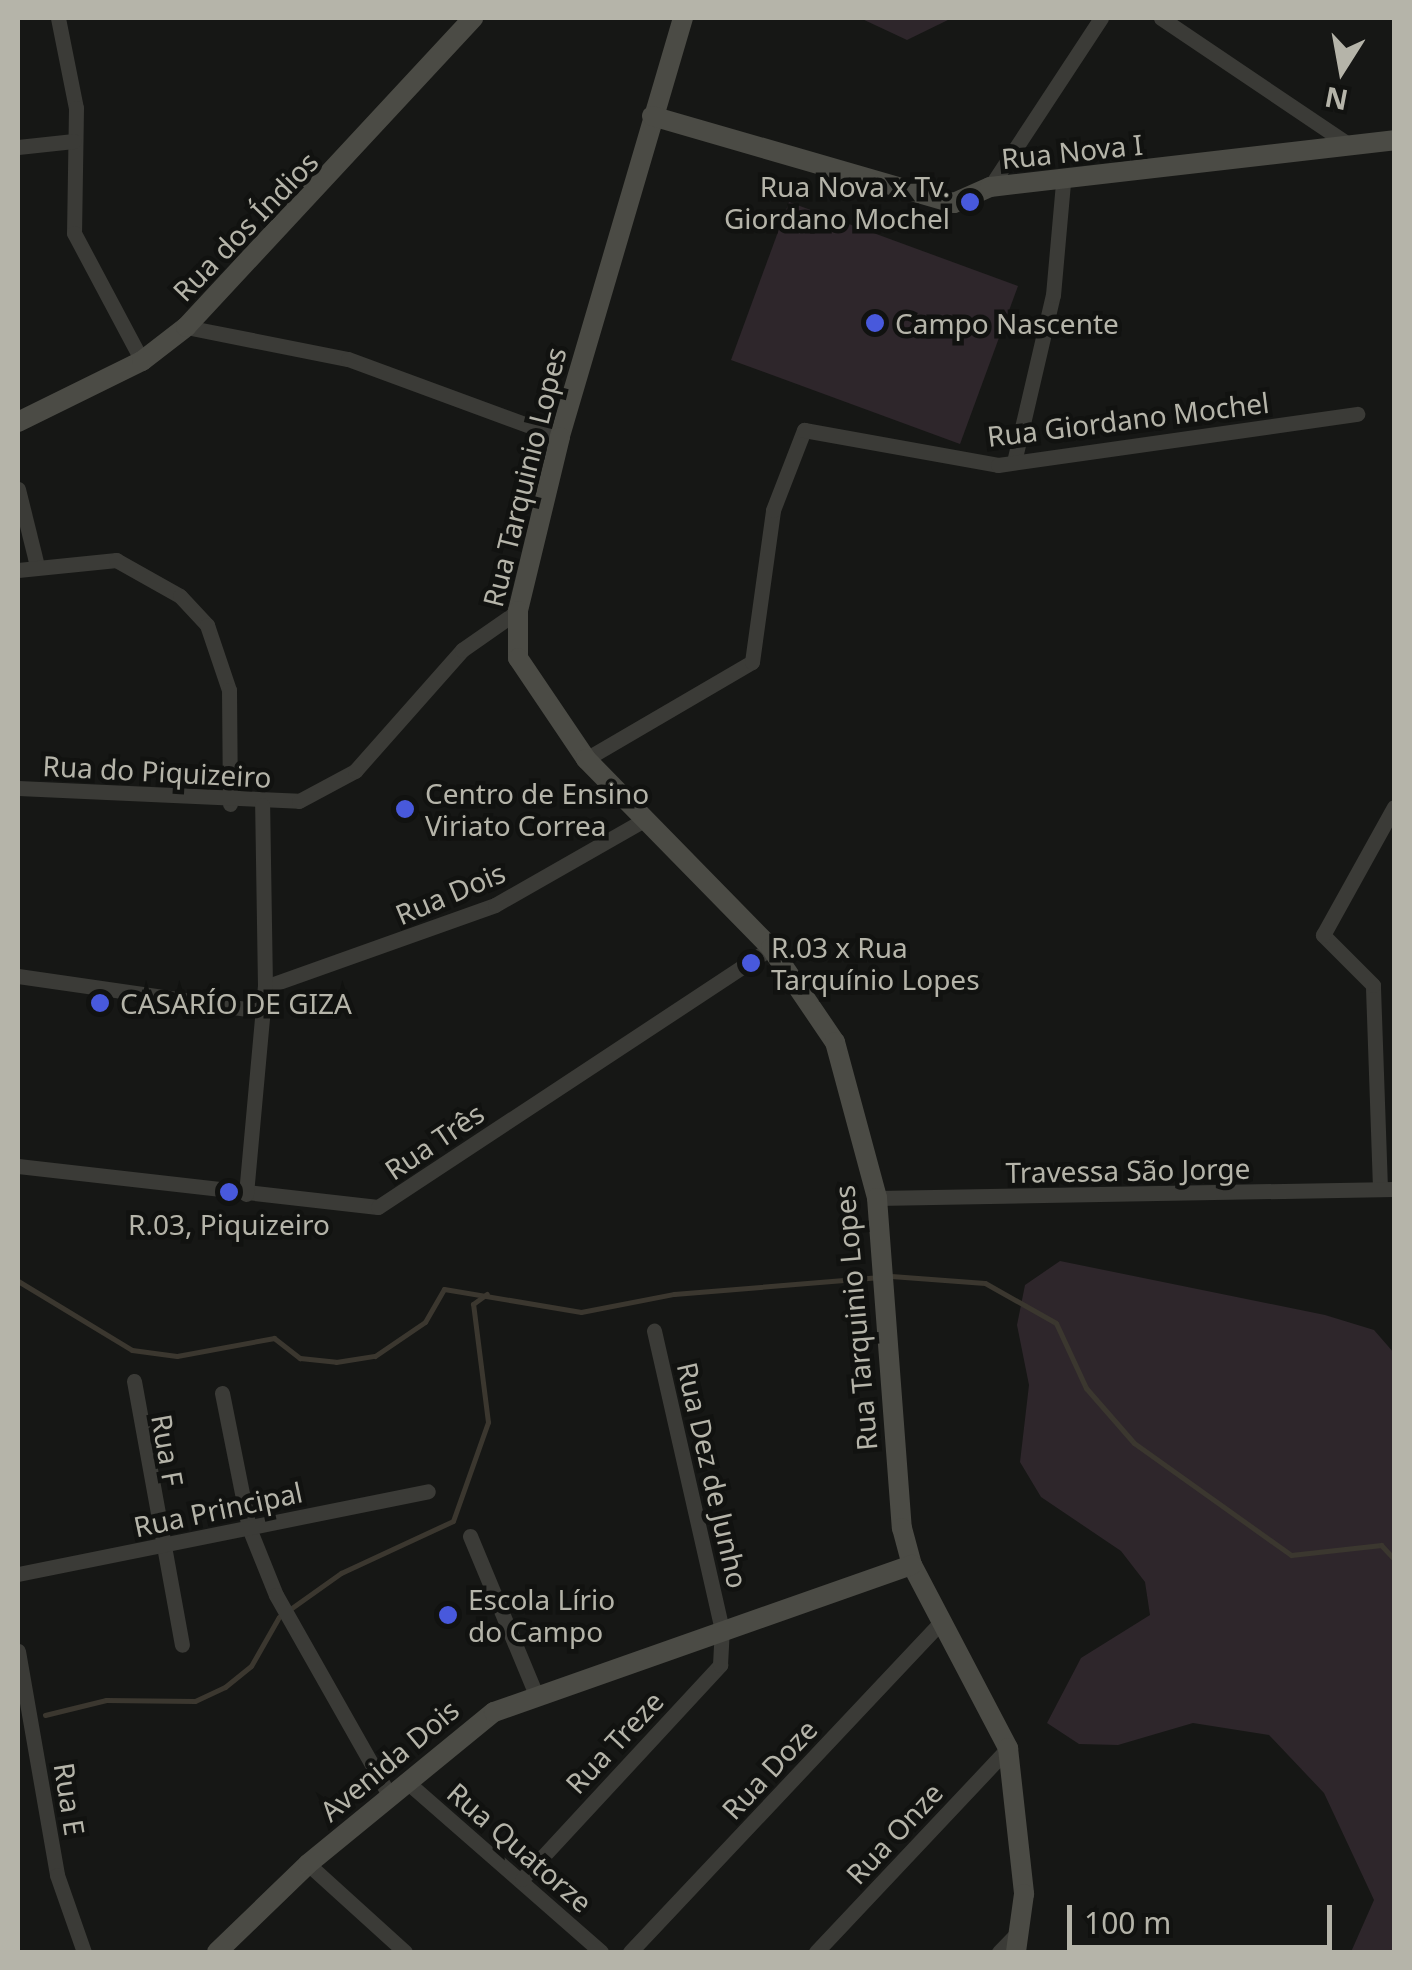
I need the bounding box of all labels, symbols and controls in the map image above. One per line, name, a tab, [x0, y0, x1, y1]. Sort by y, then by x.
north arrow	[1292, 20, 1392, 120]
text: N	[1321, 79, 1351, 120]
street label: Rua Nova I	[1000, 127, 1144, 175]
street label: Rua dos Índios	[165, 144, 325, 308]
place label: Rua Nova x Tv. Giordano Mochel	[724, 169, 950, 235]
marker: Rua Nova x Tv. Giordano Mochel	[959, 191, 981, 213]
place label: Campo Nascente	[895, 306, 1119, 340]
marker: Campo Nascente	[864, 312, 886, 334]
street label: Rua Tarquinio Lopes	[475, 344, 573, 610]
street label: Rua Giordano Mochel	[985, 385, 1271, 453]
street label: Rua do Piquizeiro	[42, 748, 272, 794]
place label: Centro de Ensino Viriato Correa	[425, 776, 649, 842]
marker: Centro de Ensino Viriato Correa	[394, 798, 416, 820]
street label: Rua Dois	[390, 855, 510, 931]
place label: R.03 x Rua Tarquínio Lopes	[771, 930, 980, 996]
marker: R.03 x Rua Tarquínio Lopes	[740, 952, 762, 974]
place label: CASARÍO DE GIZA	[120, 986, 352, 1020]
marker: CASARÍO DE GIZA	[89, 992, 111, 1014]
street label: Rua Três	[378, 1096, 490, 1186]
street label: Travessa São Jorge	[1005, 1151, 1251, 1189]
marker: R.03, Piquizeiro	[218, 1181, 240, 1203]
street label: Rua Tarquinio Lopes	[827, 1184, 883, 1452]
place label: R.03, Piquizeiro	[128, 1207, 330, 1241]
street label: Rua Dez de Junho	[671, 1359, 755, 1591]
street label: Rua F	[145, 1412, 191, 1488]
street label: Rua Principal	[131, 1475, 305, 1543]
place label: Escola Lírio do Campo	[468, 1582, 615, 1648]
marker: Escola Lírio do Campo	[437, 1604, 459, 1626]
street label: Rua Treze	[558, 1684, 670, 1800]
street label: Avenida Dois	[313, 1692, 465, 1828]
street label: Rua Doze	[715, 1712, 823, 1826]
street label: Rua E	[48, 1760, 92, 1838]
street label: Rua Quatorze	[441, 1775, 599, 1919]
street label: Rua Onze	[839, 1776, 949, 1890]
scale bar	[1072, 1885, 1337, 1947]
text: 100 m	[1084, 1902, 1171, 1943]

